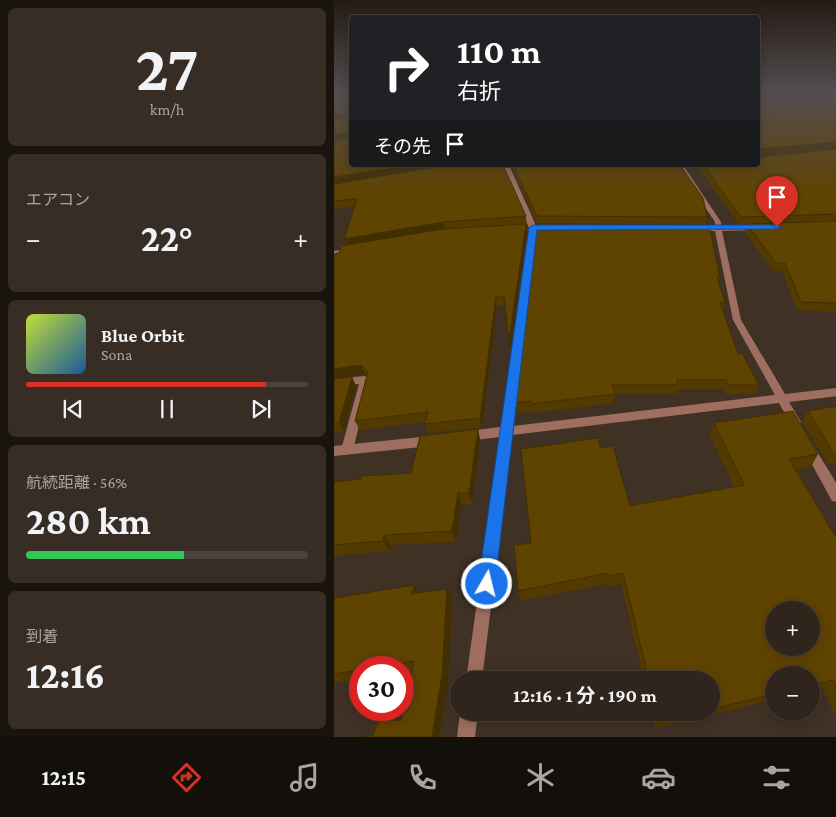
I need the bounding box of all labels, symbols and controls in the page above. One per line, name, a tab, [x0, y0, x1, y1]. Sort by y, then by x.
text: 27	[135, 32, 199, 104]
text: 110 m	[457, 32, 541, 71]
icon: right	[374, 35, 439, 100]
text: 右折	[457, 79, 501, 104]
text: km/h	[150, 101, 184, 118]
icon: arrive	[441, 130, 469, 158]
text: その先	[374, 136, 431, 157]
pin	[756, 176, 798, 227]
icon: arrive	[763, 183, 791, 211]
text: エアコン	[26, 191, 90, 208]
text: 22°	[141, 217, 193, 259]
text: −	[26, 223, 41, 254]
text: +	[293, 223, 308, 254]
text: Blue Orbit	[101, 325, 184, 346]
text: Sona	[101, 346, 132, 363]
icon: previous	[59, 395, 87, 423]
icon: pause	[153, 395, 181, 423]
icon: next	[247, 395, 275, 423]
text: 航続距離 · 56%	[26, 474, 127, 491]
text: 280 km	[26, 500, 151, 542]
position arrow	[460, 557, 512, 609]
map controls	[765, 601, 820, 721]
button: +	[765, 601, 820, 656]
text: 到着	[26, 628, 58, 645]
text: 12:16	[26, 654, 105, 696]
speed limit sign: 30	[349, 656, 414, 721]
button: −	[765, 666, 820, 721]
text: 12:16 · 1 分 · 190 m	[513, 685, 657, 706]
icon: directions	[169, 760, 204, 795]
icon: music	[287, 760, 322, 795]
icon: phone	[405, 760, 440, 795]
icon: climate	[523, 760, 558, 795]
icon: car	[641, 760, 676, 795]
icon: filters	[759, 760, 794, 795]
text: 12:15	[42, 765, 86, 790]

